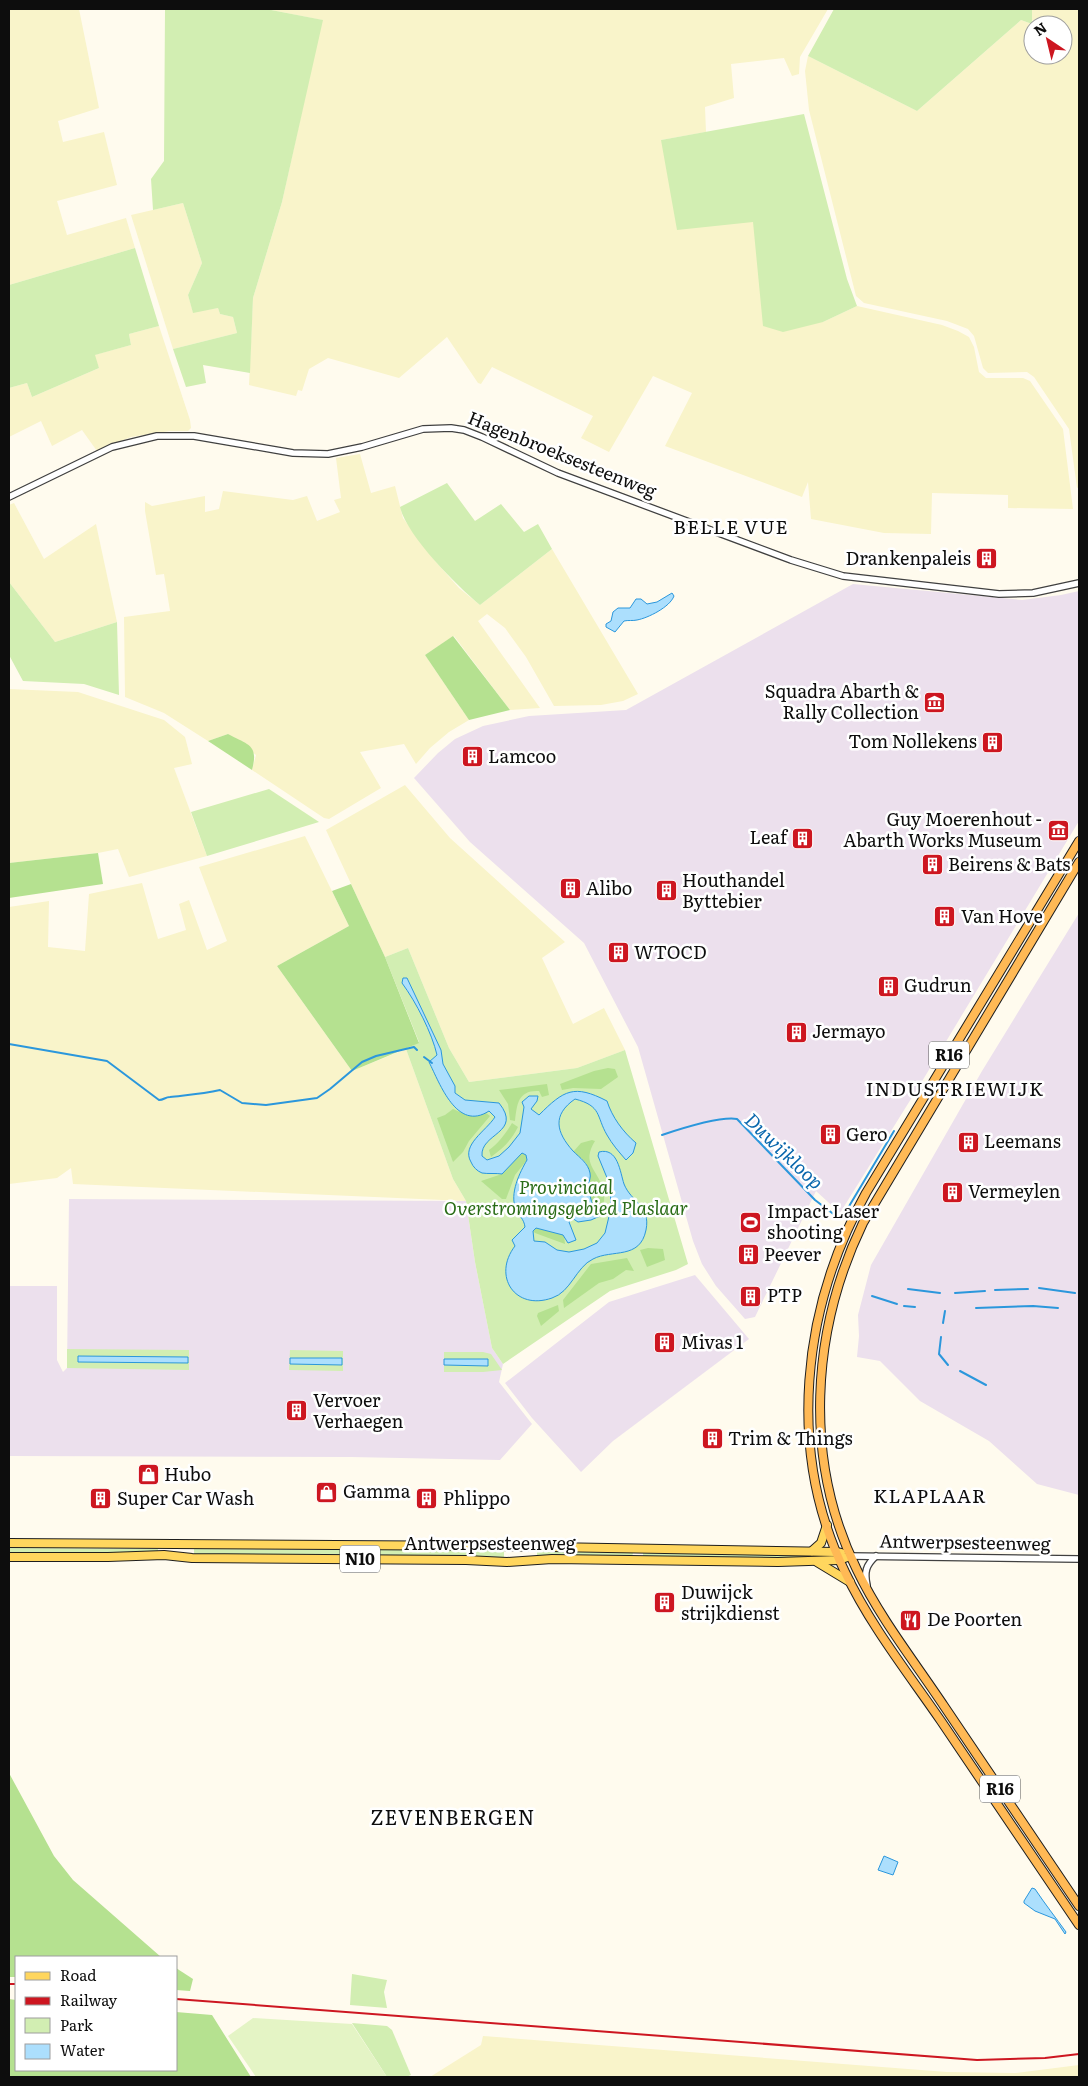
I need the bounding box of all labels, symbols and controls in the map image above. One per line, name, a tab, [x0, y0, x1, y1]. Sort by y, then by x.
north arrow	[1023, 15, 1073, 65]
text: N	[1029, 17, 1051, 40]
street label: Hagenbroeksesteenweg	[464, 403, 662, 504]
district label: BELLE VUE	[673, 512, 789, 540]
place label: Drankenpaleis	[845, 544, 971, 571]
building icon: Drankenpaleis	[975, 547, 999, 571]
place label: Squadra Abarth & Rally Collection	[765, 677, 919, 725]
museum icon: Squadra Abarth & Rally Collection	[923, 690, 947, 714]
place label: Tom Nollekens	[848, 727, 977, 754]
building icon: Tom Nollekens	[981, 730, 1005, 754]
place label: Lamcoo	[488, 742, 556, 769]
building icon: Lamcoo	[460, 745, 484, 769]
place label: Guy Moerenhout - Abarth Works Museum	[843, 805, 1042, 853]
museum icon: Guy Moerenhout - Abarth Works Museum	[1046, 818, 1070, 842]
place label: Leaf	[750, 823, 789, 850]
building icon: Leaf	[791, 826, 815, 850]
place label: Beirens & Bats	[948, 850, 1070, 877]
building icon: Beirens & Bats	[920, 853, 944, 877]
place label: Houthandel Byttebier	[682, 866, 785, 914]
place label: Alibo	[586, 874, 632, 901]
building icon: Alibo	[558, 877, 582, 901]
building icon: Houthandel Byttebier	[654, 879, 678, 903]
place label: Van Hove	[961, 902, 1043, 929]
building icon: Van Hove	[933, 905, 957, 929]
place label: WTOCD	[634, 938, 707, 965]
building icon: WTOCD	[606, 941, 630, 965]
place label: Gudrun	[904, 971, 972, 998]
building icon: Gudrun	[876, 974, 900, 998]
place label: Jermayo	[812, 1017, 886, 1044]
building icon: Jermayo	[784, 1020, 808, 1044]
road number: R16	[929, 1042, 969, 1068]
district label: INDUSTRIEWIJK	[866, 1074, 1044, 1102]
water label: Duwijkloop	[739, 1106, 830, 1195]
place label: Gero	[846, 1120, 888, 1147]
building icon: Gero	[818, 1123, 842, 1147]
place label: Leemans	[984, 1127, 1061, 1154]
building icon: Leemans	[956, 1130, 980, 1154]
park label: Provinciaal Overstromingsgebied Plaslaar	[444, 1173, 688, 1221]
place label: Vermeylen	[968, 1177, 1060, 1204]
building icon: Vermeylen	[940, 1180, 964, 1204]
place label: Impact Laser shooting	[767, 1197, 879, 1245]
sports icon: Impact Laser shooting	[739, 1210, 763, 1234]
place label: Peever	[764, 1240, 822, 1267]
building icon: Peever	[736, 1243, 760, 1267]
place label: PTP	[767, 1281, 802, 1308]
building icon: PTP	[739, 1284, 763, 1308]
place label: Mivas 1	[681, 1328, 743, 1355]
building icon: Mivas 1	[653, 1331, 677, 1355]
place label: Vervoer Verhaegen	[313, 1386, 404, 1434]
building icon: Vervoer Verhaegen	[285, 1399, 309, 1423]
place label: Trim & Things	[728, 1424, 853, 1451]
building icon: Trim & Things	[700, 1427, 724, 1451]
place label: Hubo	[164, 1460, 211, 1487]
shop icon: Hubo	[136, 1463, 160, 1487]
place label: Gamma	[343, 1477, 411, 1504]
shop icon: Gamma	[315, 1480, 339, 1504]
district label: KLAPLAAR	[873, 1481, 987, 1509]
place label: Super Car Wash	[117, 1484, 254, 1511]
place label: Phlippo	[443, 1484, 510, 1511]
building icon: Super Car Wash	[89, 1487, 113, 1511]
building icon: Phlippo	[415, 1487, 439, 1511]
street label: Antwerpsesteenweg	[879, 1527, 1052, 1557]
street label: Antwerpsesteenweg	[404, 1529, 577, 1556]
road number: N10	[340, 1546, 380, 1572]
place label: Duwijck strijkdienst	[681, 1578, 780, 1626]
building icon: Duwijck strijkdienst	[653, 1591, 677, 1615]
place label: De Poorten	[927, 1605, 1022, 1632]
restaurant icon: De Poorten	[899, 1608, 923, 1632]
road number: R16	[980, 1776, 1020, 1802]
district label: ZEVENBERGEN	[370, 1801, 536, 1831]
legend	[15, 1956, 178, 2071]
text: Road	[60, 1963, 96, 1986]
text: Railway	[60, 1988, 118, 2011]
text: Park	[60, 2013, 94, 2036]
text: Water	[60, 2038, 105, 2061]

